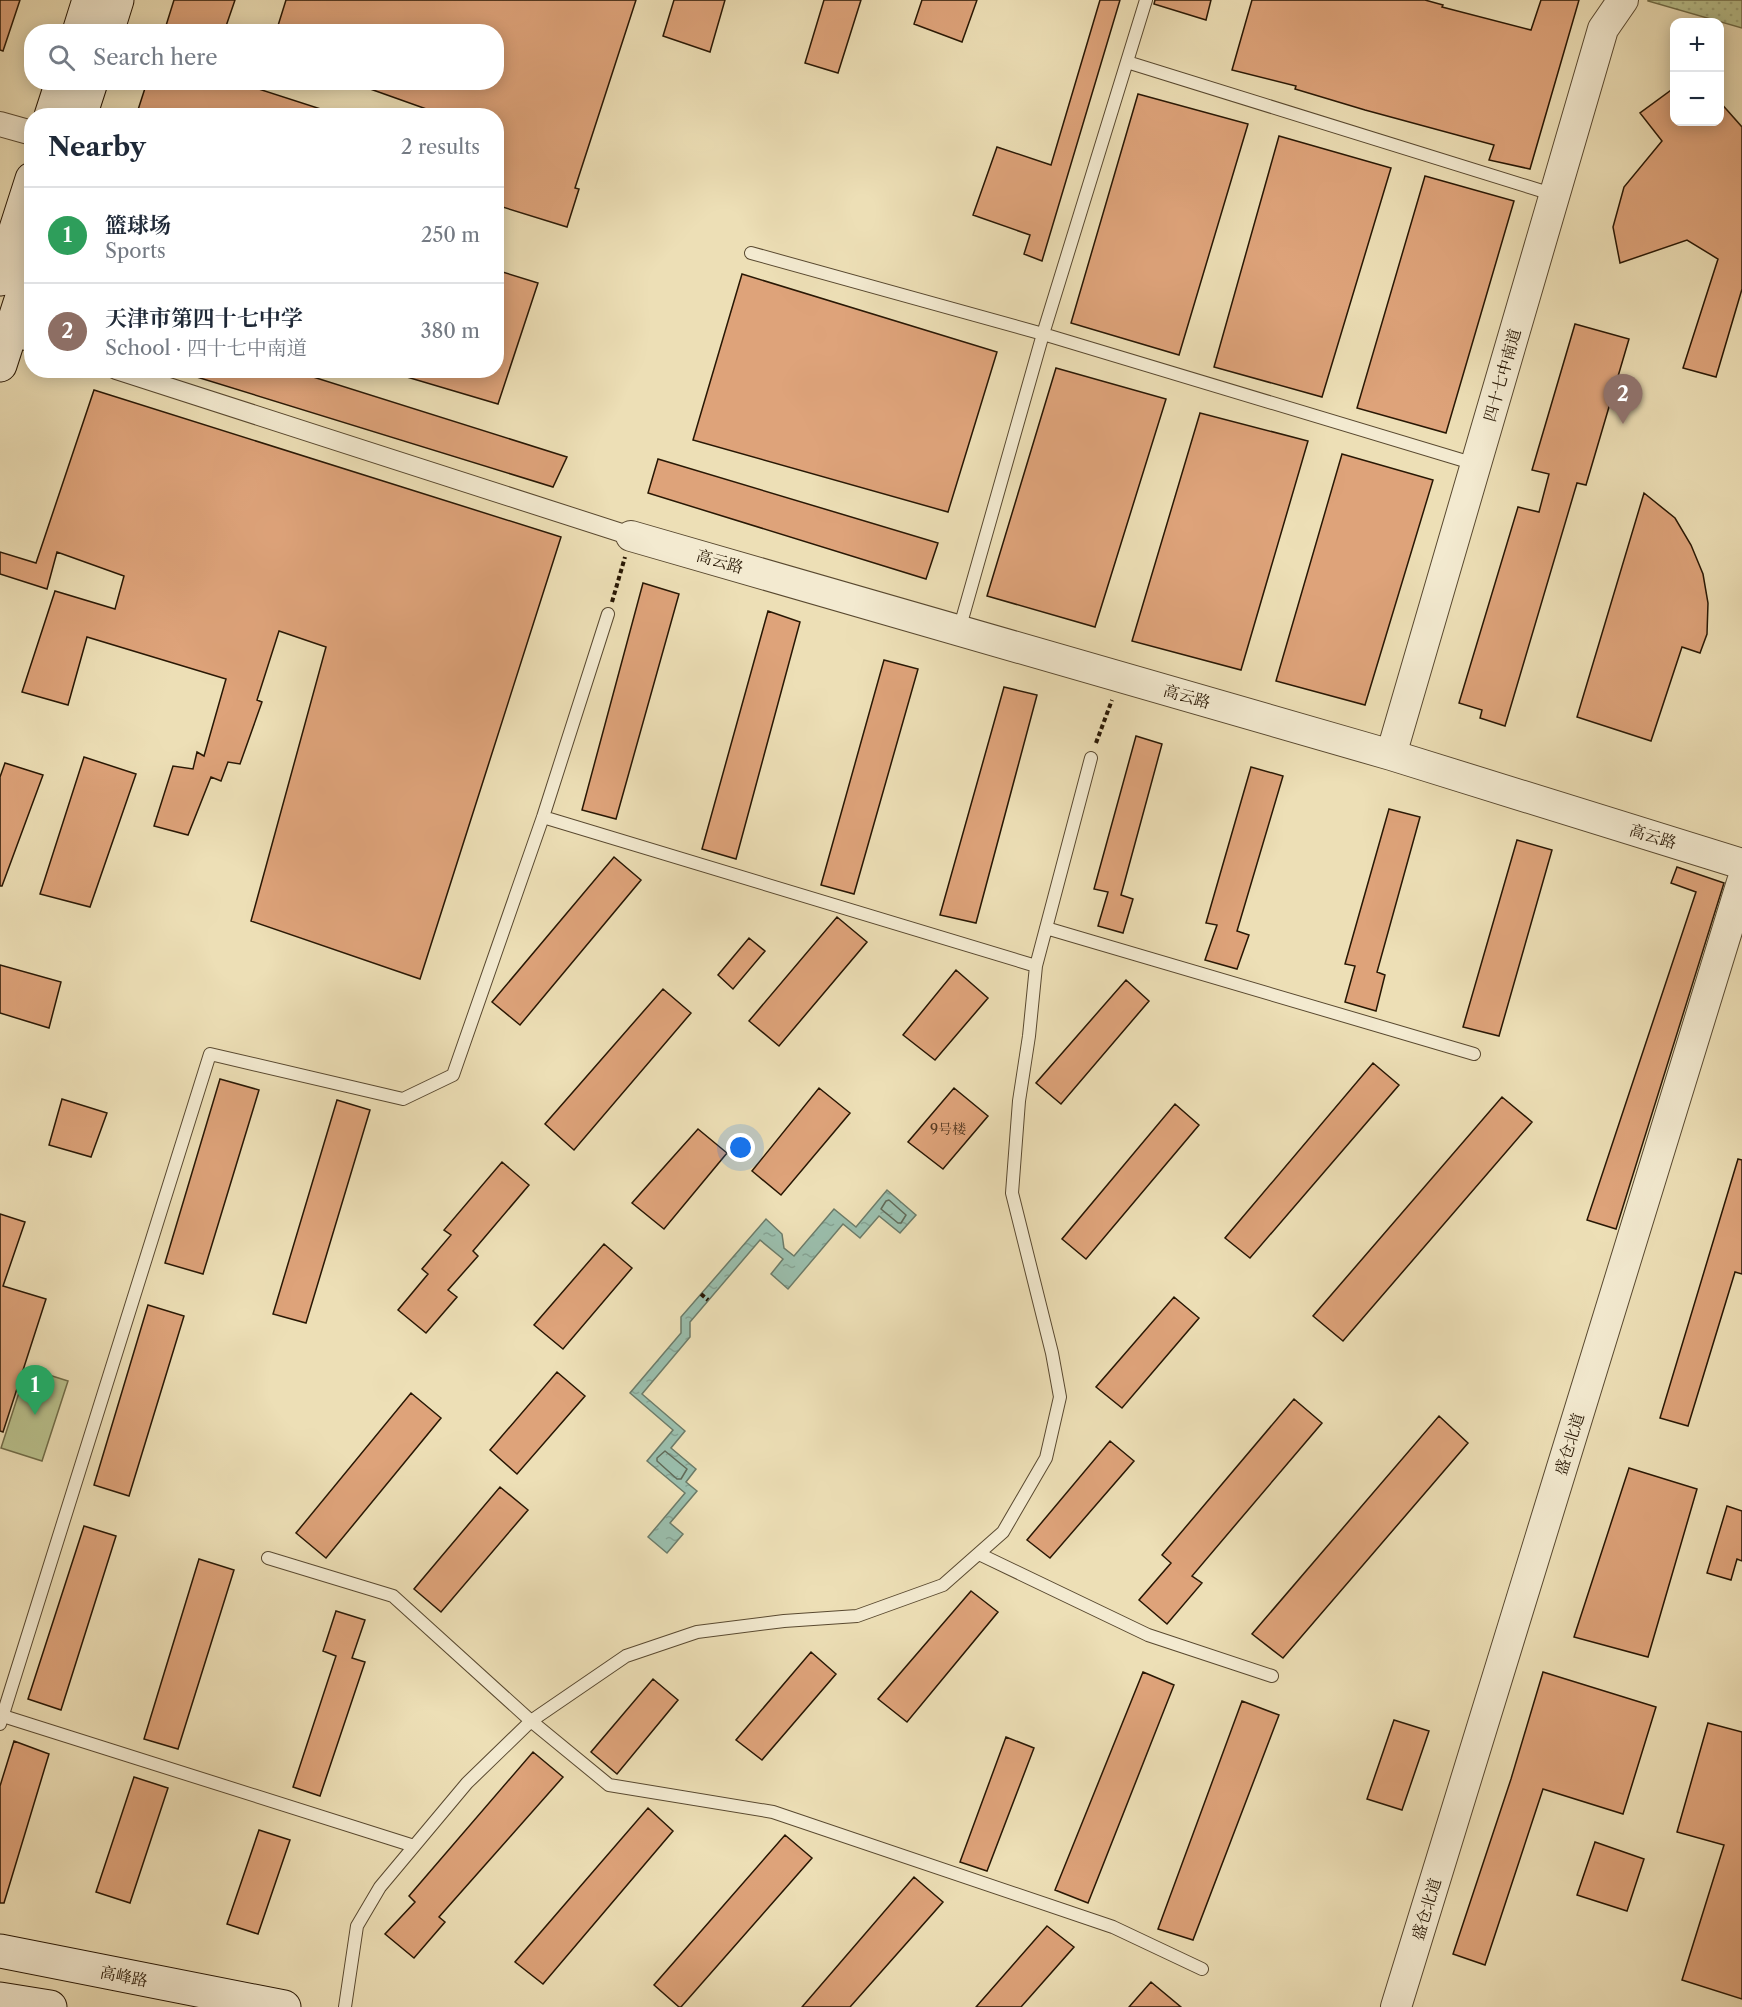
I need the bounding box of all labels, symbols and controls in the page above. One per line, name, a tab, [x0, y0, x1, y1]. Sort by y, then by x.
map controls	[1670, 18, 1724, 126]
button: +	[1670, 18, 1724, 72]
search box	[24, 24, 504, 90]
icon: search	[45, 41, 78, 74]
text: Search here	[93, 44, 218, 71]
button: −	[1670, 72, 1724, 126]
text: Nearby	[48, 131, 146, 163]
text: 2 results	[401, 135, 480, 159]
text: 篮球场	[105, 212, 171, 239]
text: 1	[63, 223, 72, 247]
text: 250 m	[421, 223, 480, 247]
text: Sports	[105, 239, 166, 263]
text: 天津市第四十七中学	[105, 305, 303, 332]
text: 2	[62, 319, 73, 343]
text: 380 m	[421, 319, 480, 343]
street label: 四十七中南道	[1479, 326, 1525, 424]
text: School · 四十七中南道	[105, 336, 307, 360]
pin: 2	[1604, 374, 1642, 424]
street label: 高云路	[694, 545, 746, 577]
street label: 高云路	[1161, 680, 1213, 712]
street label: 高云路	[1627, 819, 1679, 853]
house number: 9号楼	[930, 1120, 966, 1138]
your location	[726, 1133, 755, 1162]
pin: 1	[15, 1366, 54, 1415]
street label: 盛仓北道	[1550, 1410, 1588, 1478]
street label: 盛仓北道	[1407, 1875, 1445, 1943]
street label: 高峰路	[99, 1962, 149, 1990]

